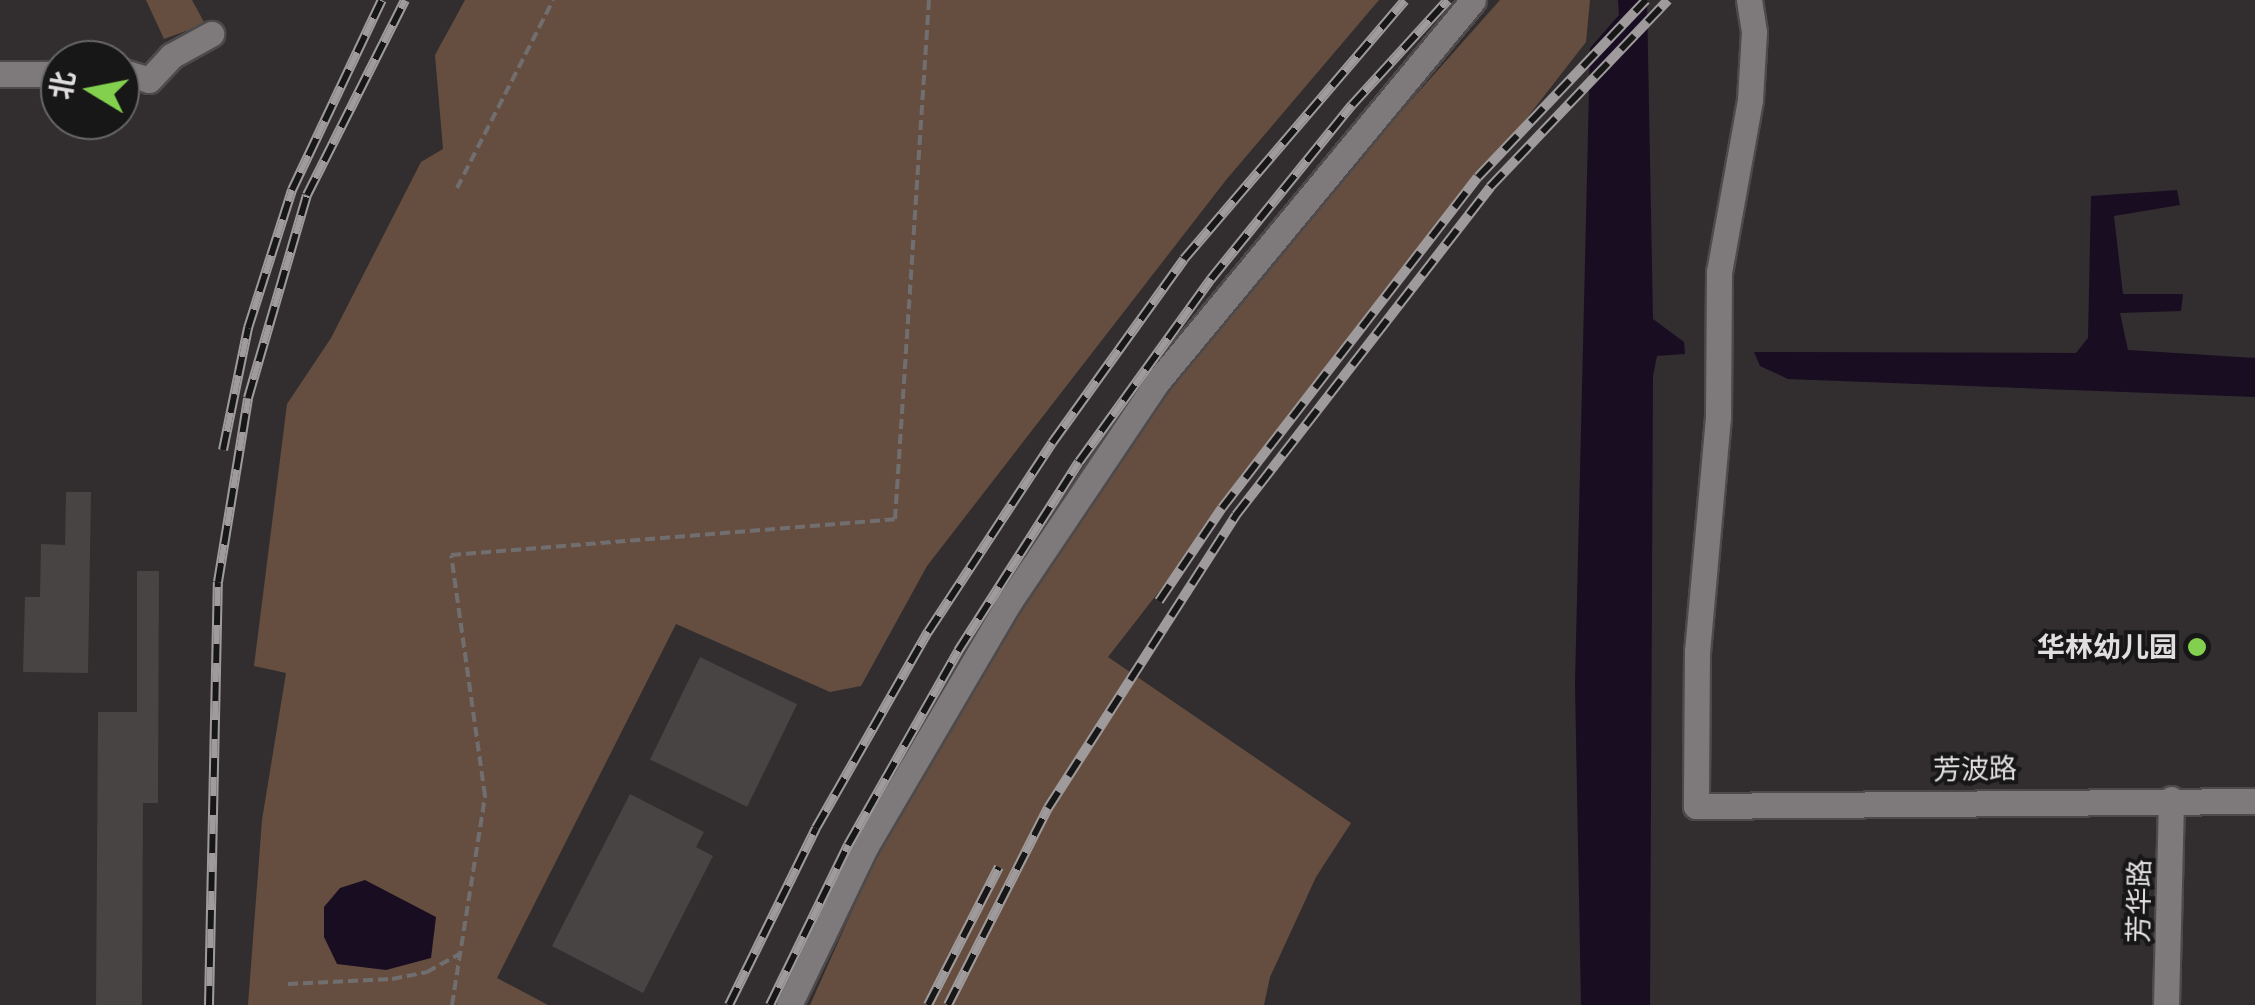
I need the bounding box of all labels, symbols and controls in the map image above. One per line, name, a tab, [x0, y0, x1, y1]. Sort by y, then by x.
north arrow	[40, 40, 140, 140]
text: 北	[42, 68, 82, 102]
place label: 华林幼儿园	[2037, 630, 2177, 664]
marker: 华林幼儿园	[2186, 636, 2208, 658]
street label: 芳波路	[1933, 751, 2017, 787]
street label: 芳华路	[2121, 859, 2157, 943]

